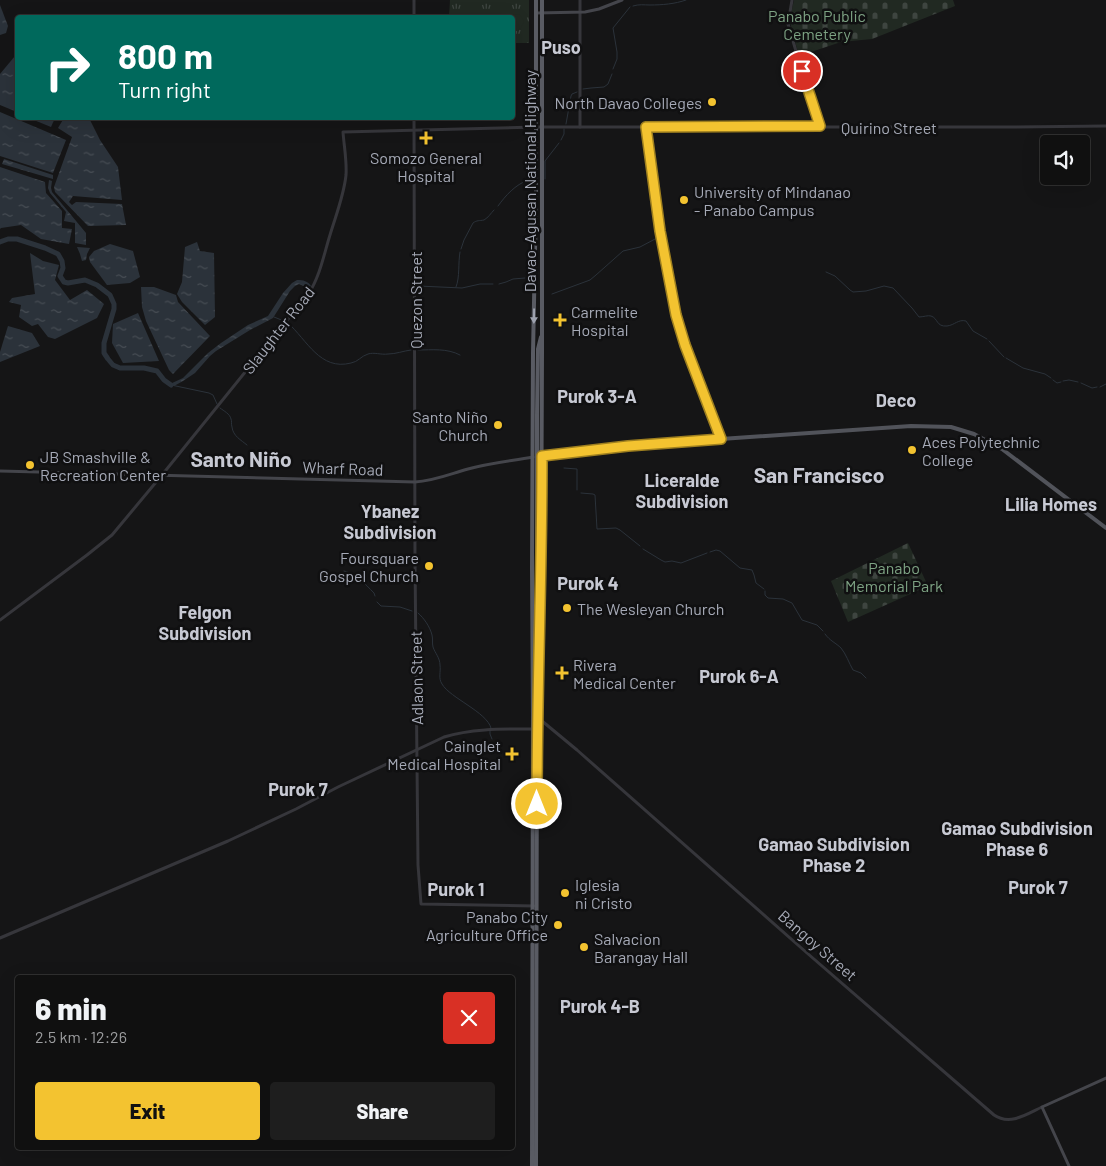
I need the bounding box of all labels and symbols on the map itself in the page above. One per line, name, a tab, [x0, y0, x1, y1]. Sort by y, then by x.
park label: Panabo Public Cemetery	[768, 6, 866, 43]
district label: Puso	[541, 36, 581, 58]
pin	[781, 50, 823, 92]
street label: Davao-Agusan National Highway	[520, 69, 539, 292]
place label: North Davao Colleges	[554, 93, 702, 112]
marker: North Davao Colleges	[706, 96, 718, 108]
street label: Quirino Street	[841, 118, 937, 137]
marker: Somozo General Hospital	[419, 131, 433, 145]
place label: Somozo General Hospital	[370, 148, 482, 185]
place label: University of Mindanao - Panabo Campus	[694, 182, 851, 219]
marker: University of Mindanao - Panabo Campus	[678, 194, 690, 206]
street label: Quezon Street	[406, 251, 425, 349]
street label: Slaughter Road	[238, 283, 318, 377]
place label: Carmelite Hospital	[571, 302, 638, 339]
one-way arrow	[530, 308, 538, 324]
marker: Carmelite Hospital	[553, 313, 567, 327]
district label: Purok 3-A	[557, 385, 637, 407]
district label: Deco	[876, 389, 916, 411]
place label: Santo Niño Church	[412, 407, 488, 444]
marker: Santo Niño Church	[492, 419, 504, 431]
place label: Aces Polytechnic College	[922, 432, 1040, 469]
marker: Aces Polytechnic College	[906, 444, 918, 456]
district label: Santo Niño	[190, 446, 292, 471]
place label: JB Smashville & Recreation Center	[40, 447, 166, 484]
street label: Wharf Road	[302, 457, 384, 479]
marker: JB Smashville & Recreation Center	[24, 459, 36, 471]
district label: San Francisco	[754, 462, 884, 487]
district label: Liceralde Subdivision	[636, 469, 728, 512]
district label: Lilia Homes	[1005, 493, 1097, 515]
district label: Ybanez Subdivision	[344, 500, 436, 543]
place label: Foursquare Gospel Church	[319, 548, 419, 585]
park label: Panabo Memorial Park	[845, 558, 943, 595]
marker: Foursquare Gospel Church	[423, 560, 435, 572]
district label: Purok 4	[557, 572, 619, 594]
place label: The Wesleyan Church	[577, 599, 725, 618]
district label: Felgon Subdivision	[159, 601, 251, 644]
marker: The Wesleyan Church	[561, 602, 573, 614]
street label: Adlaon Street	[406, 631, 426, 725]
place label: Rivera Medical Center	[573, 655, 676, 692]
district label: Purok 6-A	[699, 665, 779, 687]
marker: Rivera Medical Center	[555, 666, 569, 680]
place label: Cainglet Medical Hospital	[387, 736, 501, 773]
marker: Cainglet Medical Hospital	[505, 747, 519, 761]
position arrow	[510, 777, 562, 829]
district label: Purok 7	[268, 778, 328, 800]
district label: Gamao Subdivision Phase 6	[941, 817, 1093, 860]
district label: Gamao Subdivision Phase 2	[758, 833, 910, 876]
place label: Iglesia ni Cristo	[575, 875, 633, 912]
district label: Purok 7	[1008, 876, 1068, 898]
district label: Purok 1	[428, 878, 484, 900]
marker: Iglesia ni Cristo	[559, 887, 571, 899]
street label: Bangoy Street	[775, 906, 861, 984]
place label: Panabo City Agriculture Office	[426, 907, 549, 944]
marker: Panabo City Agriculture Office	[552, 919, 564, 931]
place label: Salvacion Barangay Hall	[594, 929, 688, 966]
marker: Salvacion Barangay Hall	[578, 941, 590, 953]
district label: Purok 4-B	[560, 995, 640, 1017]

